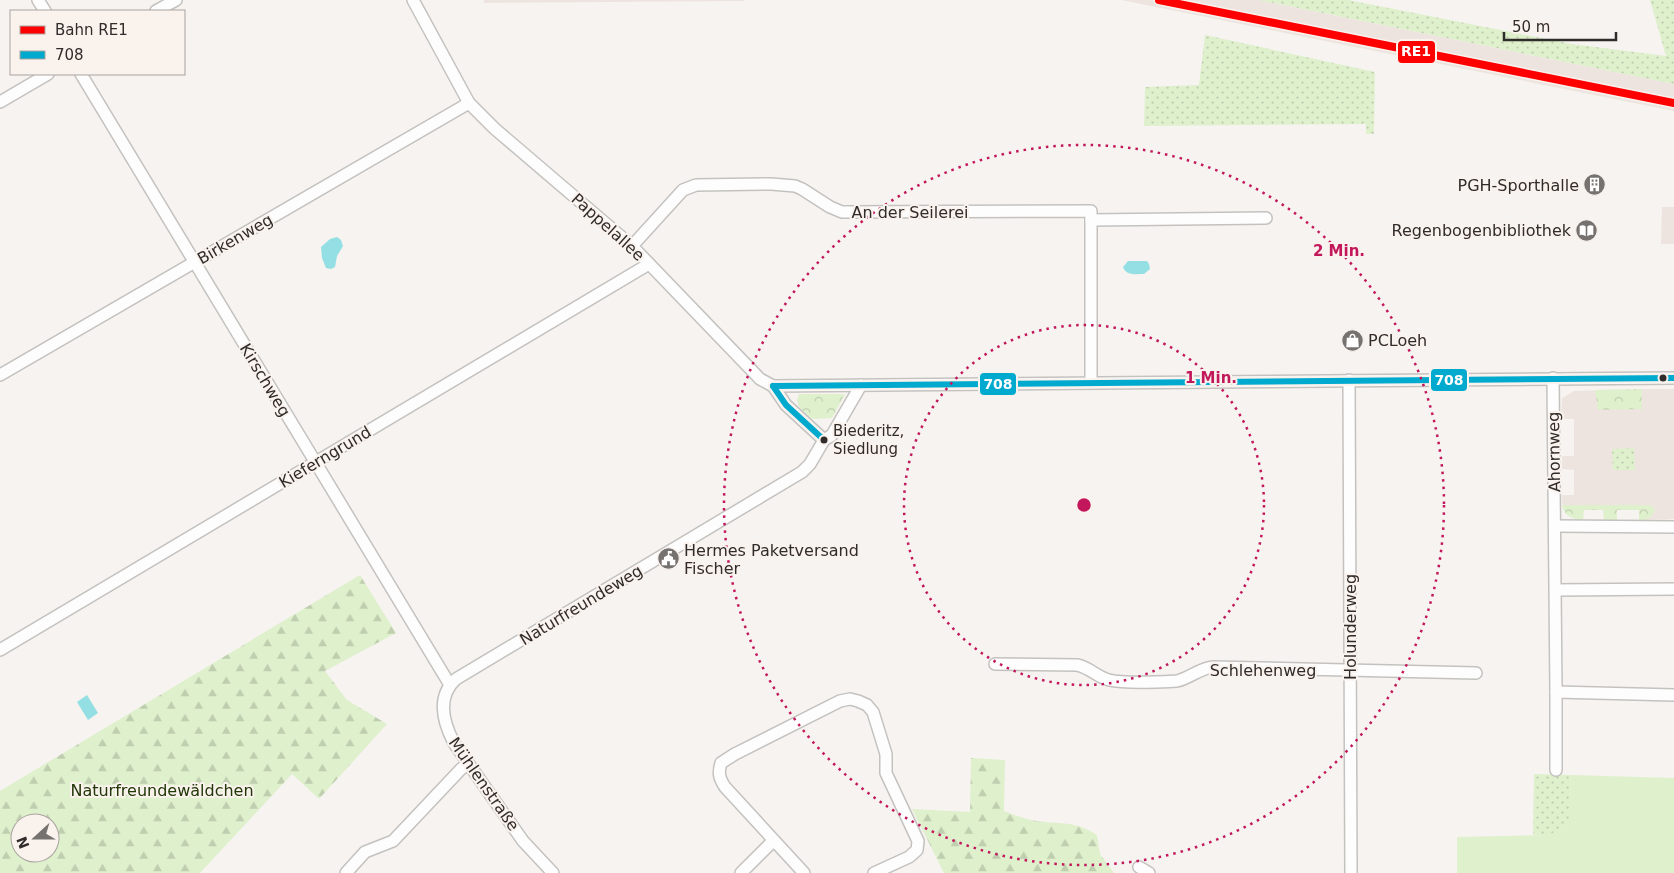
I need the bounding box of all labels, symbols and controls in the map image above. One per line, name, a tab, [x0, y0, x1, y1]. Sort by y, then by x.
legend	[10, 10, 185, 75]
scale bar	[1504, 10, 1616, 42]
text: 50 m	[1512, 18, 1550, 36]
text: Bahn RE1	[55, 21, 128, 39]
line badge: RE1	[1397, 40, 1436, 64]
text: RE1	[1401, 43, 1431, 59]
text: 708	[55, 46, 84, 64]
building icon: PGH-Sporthalle	[1583, 173, 1607, 197]
place label: PGH-Sporthalle	[1458, 176, 1579, 195]
street label: Pappelallee	[568, 189, 648, 265]
street label: An der Seilerei	[851, 203, 969, 222]
street label: Birkenweg	[194, 210, 276, 268]
library icon: Regenbogenbibliothek	[1575, 218, 1599, 242]
place label: Regenbogenbibliothek	[1392, 221, 1572, 240]
text: 2 Min.	[1313, 242, 1365, 260]
shop icon: PCLoeh	[1340, 328, 1364, 352]
place label: PCLoeh	[1368, 331, 1427, 350]
street label: Kirschweg	[236, 340, 294, 420]
line badge: 708	[1430, 368, 1468, 392]
text: 1 Min.	[1185, 369, 1237, 387]
line badge: 708	[979, 372, 1017, 396]
text: 708	[1434, 372, 1464, 388]
unlabelled marker	[1658, 373, 1668, 383]
text: 708	[983, 376, 1013, 392]
street label: Ahornweg	[1544, 412, 1564, 492]
street label: Kieferngrund	[276, 422, 374, 492]
place label: Biederitz, Siedlung	[833, 422, 904, 458]
marker: Biederitz, Siedlung	[819, 435, 829, 445]
centre of rings	[1075, 496, 1093, 514]
place label: Hermes Paketversand Fischer	[684, 541, 859, 578]
public building icon: Hermes Paketversand Fischer	[656, 547, 680, 571]
street label: Naturfreundeweg	[516, 561, 646, 649]
street label: Holunderweg	[1341, 574, 1360, 680]
street label: Schlehenweg	[1210, 661, 1316, 680]
street label: Mühlenstraße	[445, 734, 523, 834]
park label: Naturfreundewäldchen	[70, 781, 254, 800]
north arrow	[10, 813, 60, 863]
text: N	[13, 834, 32, 851]

